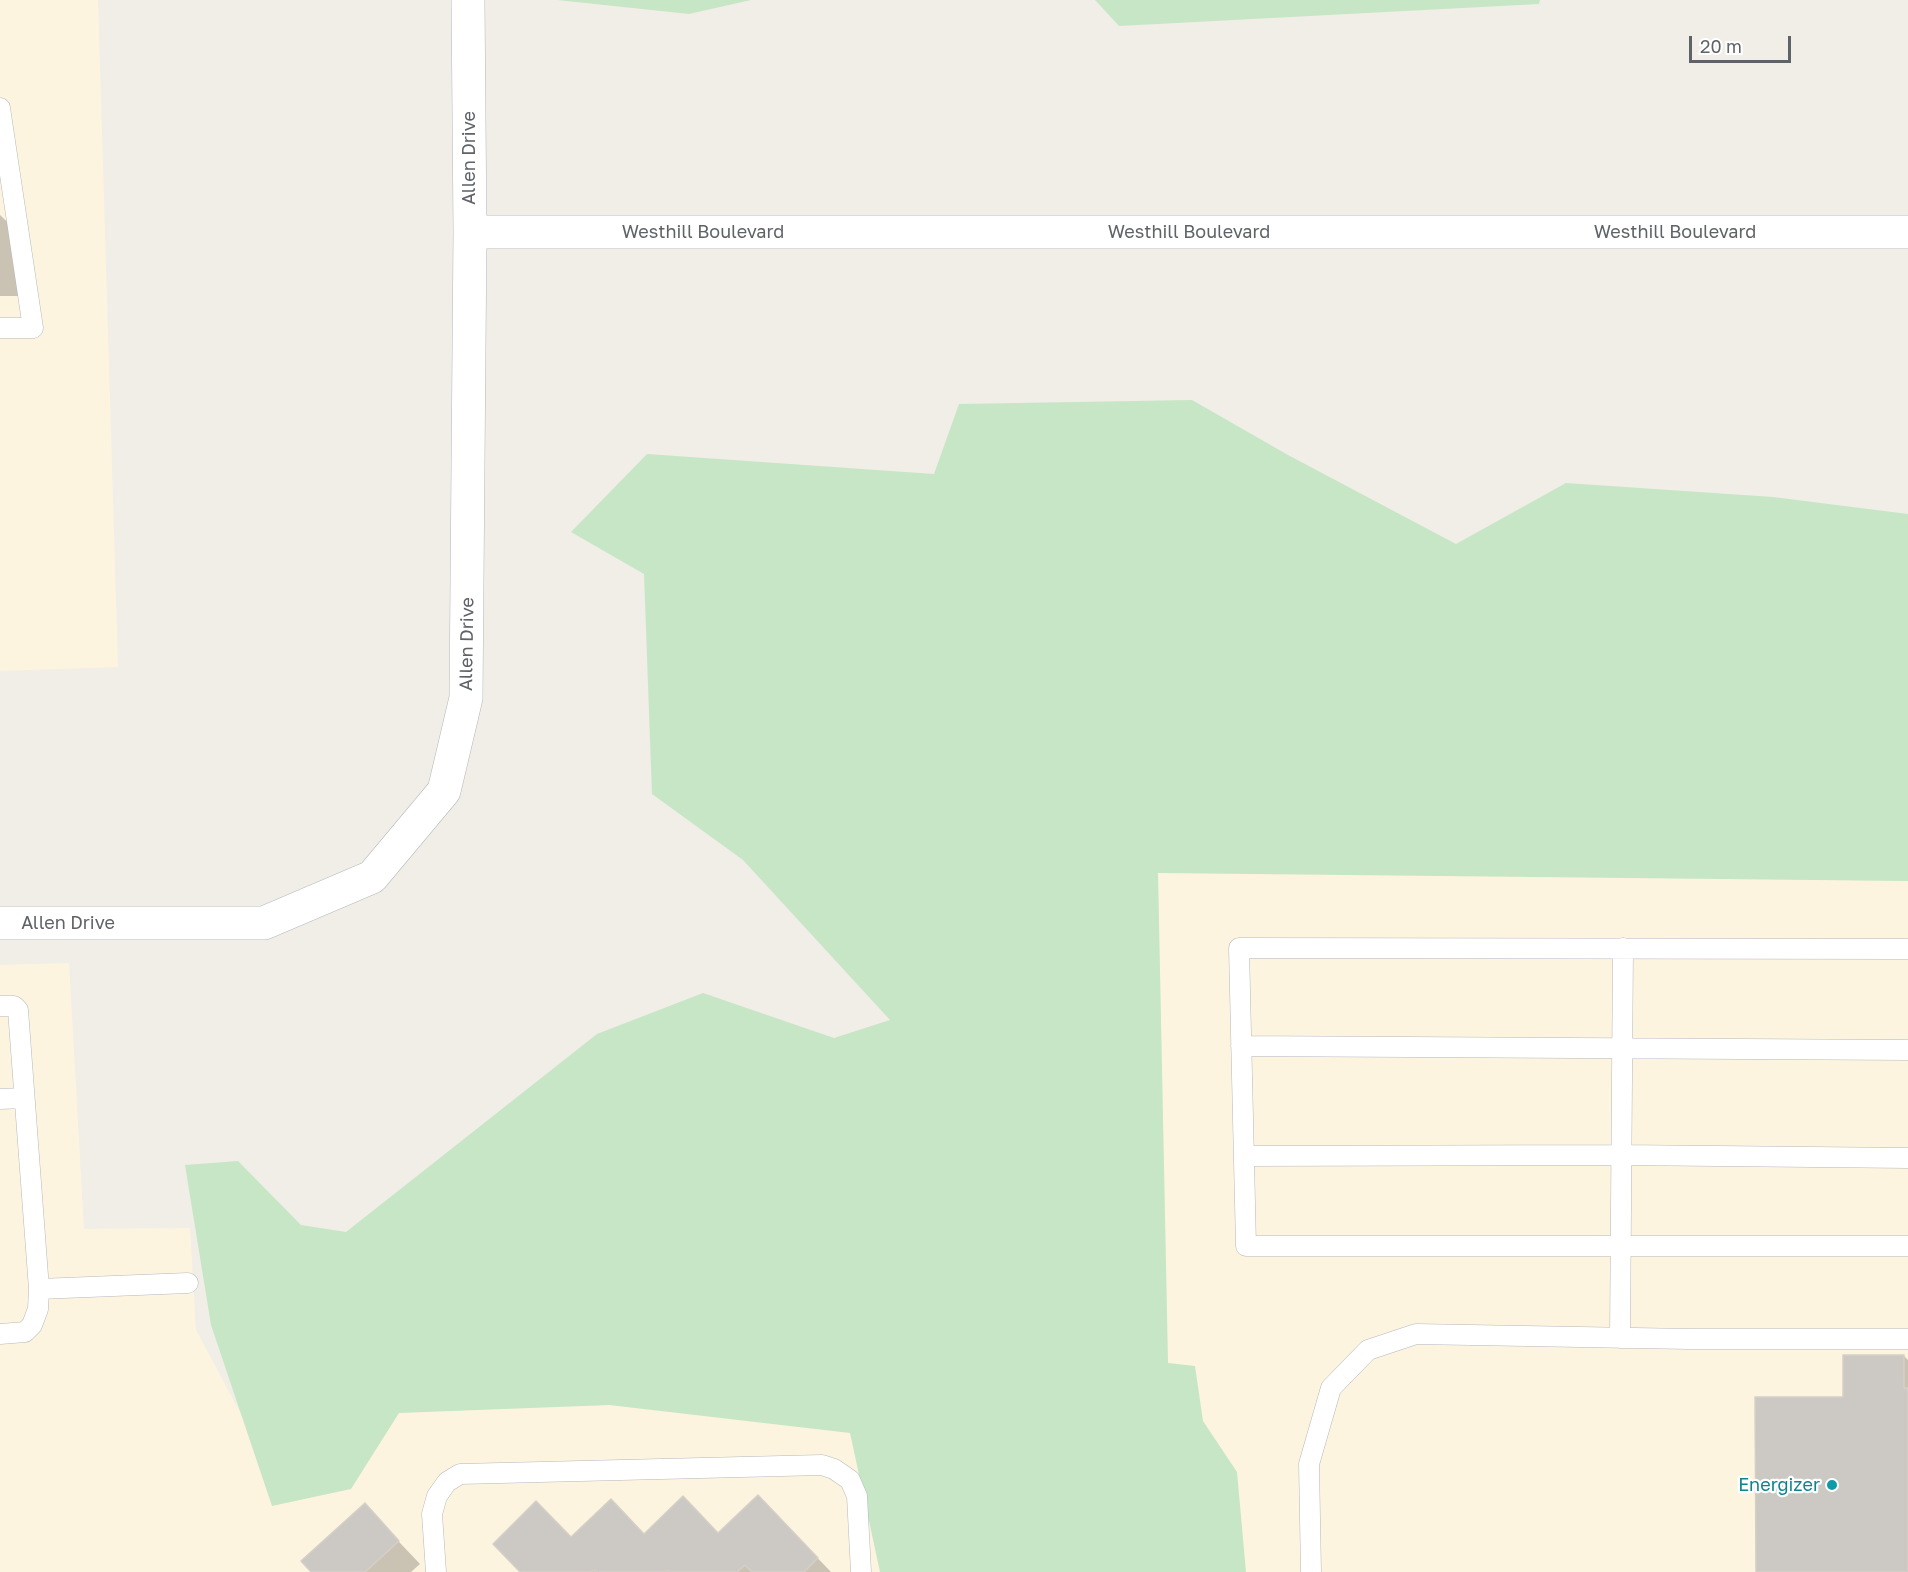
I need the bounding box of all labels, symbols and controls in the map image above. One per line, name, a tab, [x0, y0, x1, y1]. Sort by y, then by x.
scale bar	[1692, 24, 1794, 62]
text: 20 m	[1700, 35, 1742, 57]
street label: Allen Drive	[458, 111, 480, 205]
street label: Westhill Boulevard	[622, 221, 784, 243]
street label: Westhill Boulevard	[1108, 221, 1270, 243]
street label: Westhill Boulevard	[1594, 221, 1756, 243]
street label: Allen Drive	[455, 597, 479, 691]
street label: Allen Drive	[21, 912, 115, 934]
place label: Energizer	[1738, 1474, 1820, 1496]
marker: Energizer	[1825, 1478, 1839, 1492]

